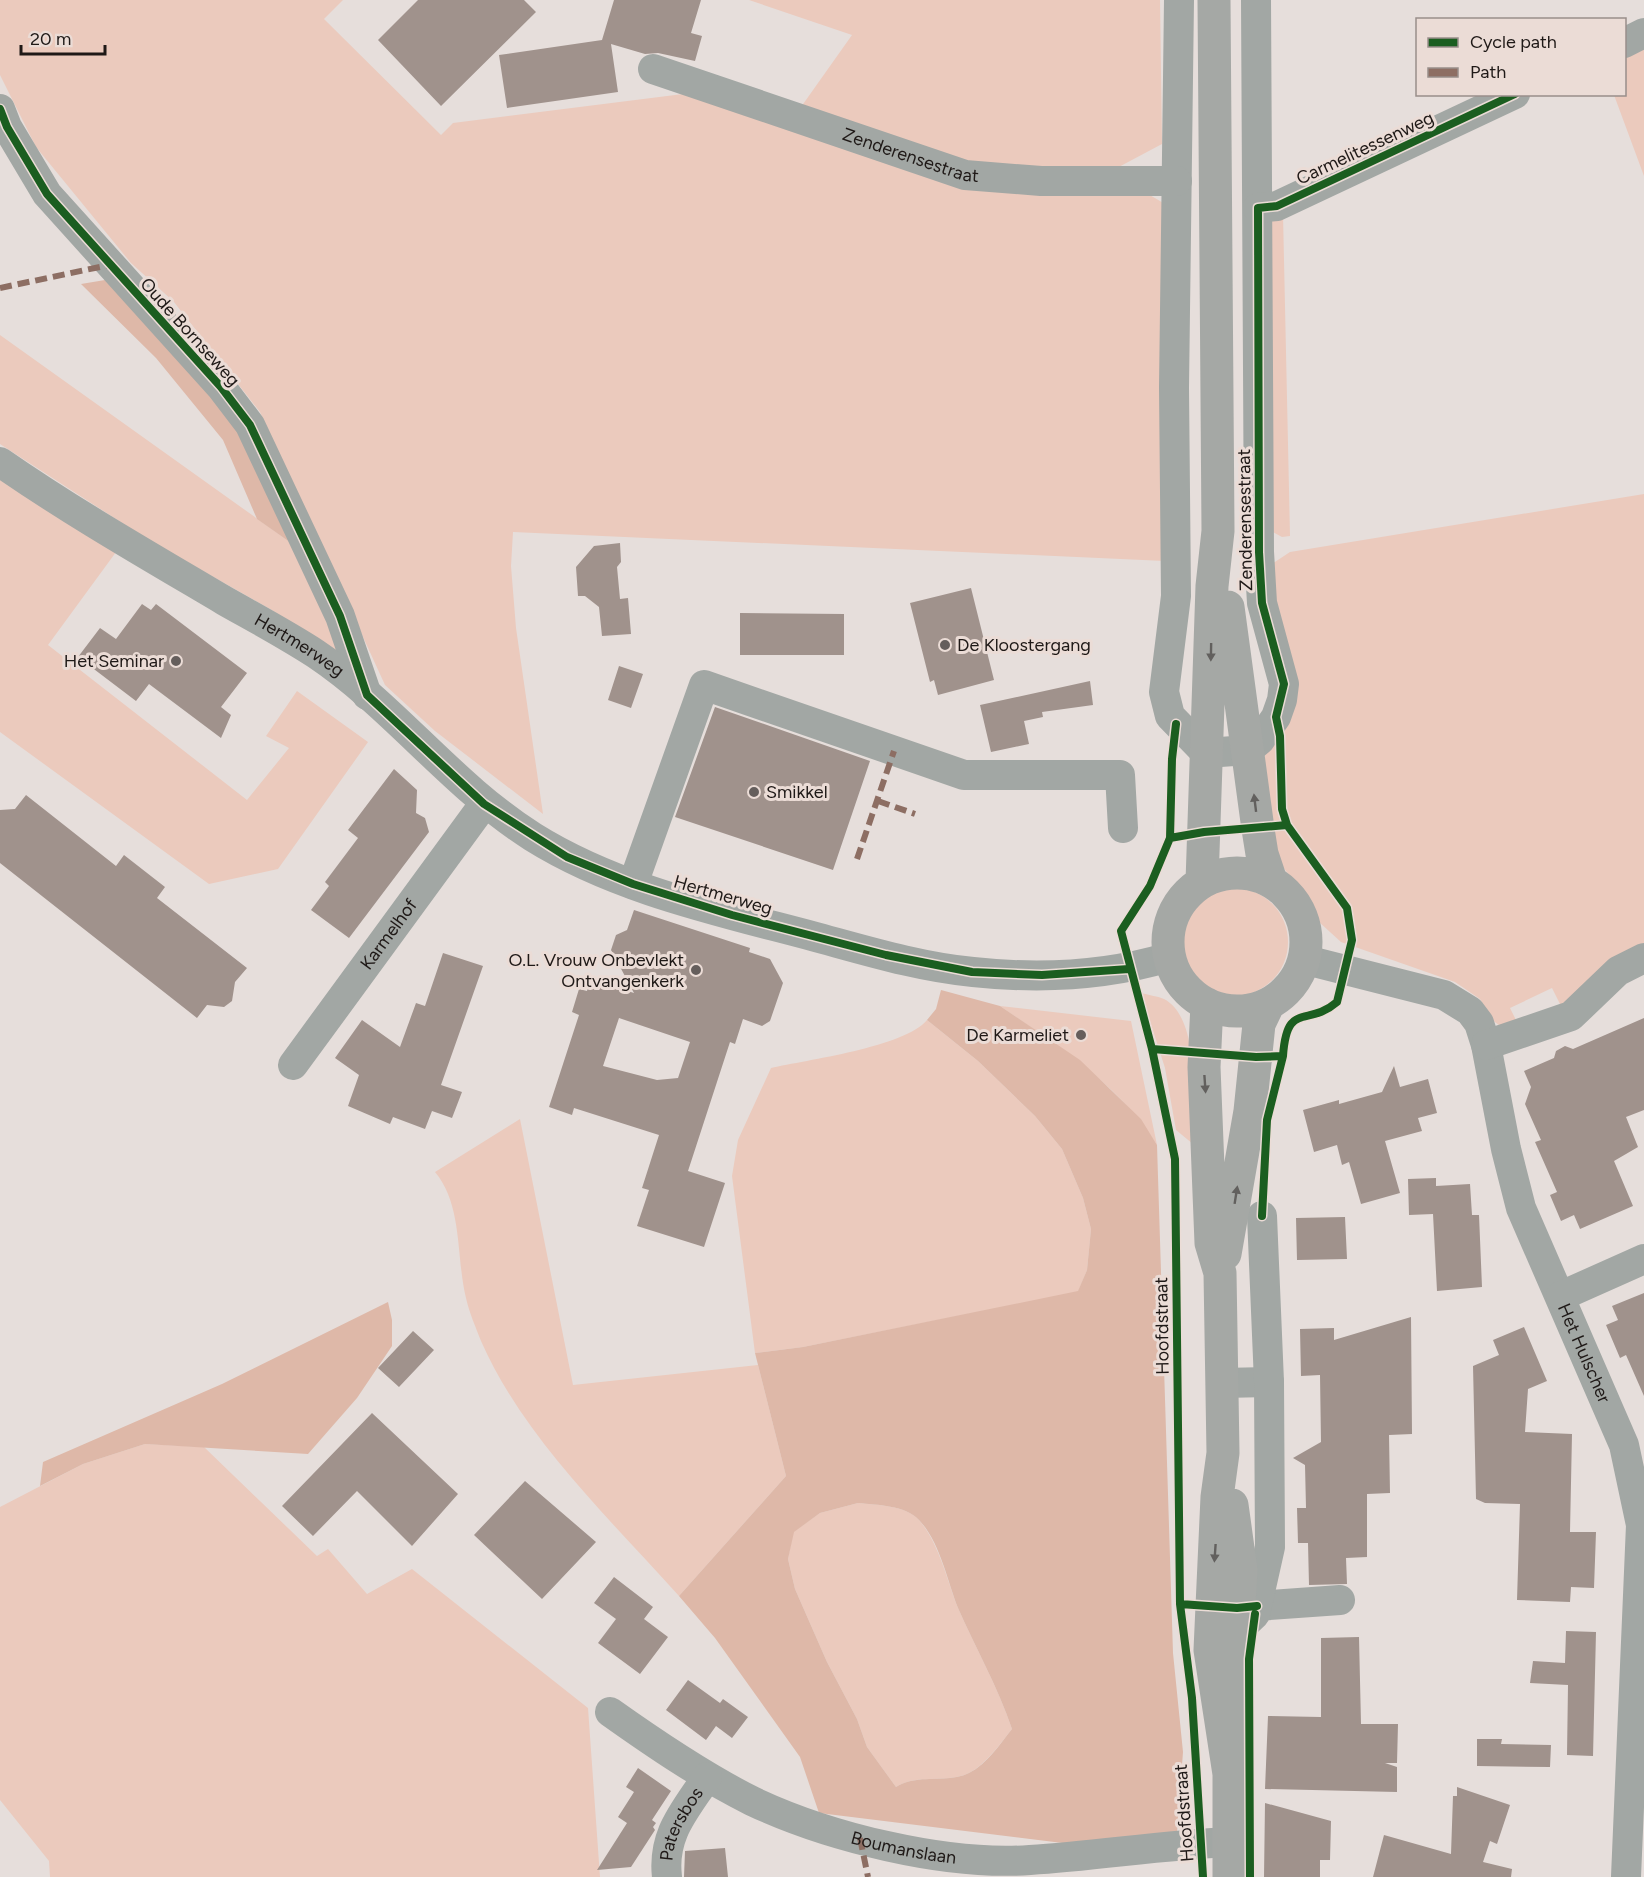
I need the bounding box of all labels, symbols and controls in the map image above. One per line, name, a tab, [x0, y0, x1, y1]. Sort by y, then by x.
scale bar	[21, 18, 105, 56]
legend	[1416, 18, 1626, 96]
text: 20 m	[30, 28, 71, 50]
text: Cycle path	[1470, 31, 1557, 53]
text: Path	[1470, 61, 1506, 83]
street label: Carmelitessenweg	[1293, 107, 1437, 189]
street label: Zenderensestraat	[840, 123, 980, 187]
street label: Oude Bornseweg	[135, 273, 245, 391]
street label: Zenderensestraat	[1233, 448, 1257, 591]
street label: Hertmerweg	[251, 609, 349, 682]
place label: De Kloostergang	[957, 634, 1091, 656]
marker: De Kloostergang	[938, 638, 952, 652]
one-way arrow	[1206, 643, 1216, 662]
place label: Het Seminar	[64, 650, 164, 672]
marker: Het Seminar	[169, 654, 183, 668]
place label: Smikkel	[766, 781, 828, 803]
marker: Smikkel	[747, 785, 761, 799]
one-way arrow	[1250, 794, 1259, 813]
street label: Hertmerweg	[671, 870, 775, 920]
street label: Karmelhof	[355, 894, 422, 974]
place label: O.L. Vrouw Onbevlekt Ontvangenkerk	[508, 949, 684, 992]
marker: O.L. Vrouw Onbevlekt Ontvangenkerk	[689, 963, 703, 977]
place label: De Karmeliet	[966, 1024, 1069, 1046]
marker: De Karmeliet	[1074, 1028, 1088, 1042]
one-way arrow	[1200, 1074, 1209, 1093]
one-way arrow	[1231, 1186, 1240, 1205]
street label: Hoofdstraat	[1150, 1277, 1174, 1375]
street label: Het Hulscher	[1553, 1300, 1615, 1406]
one-way arrow	[1210, 1544, 1220, 1563]
street label: Hoofdstraat	[1170, 1763, 1198, 1863]
street label: Patersbos	[655, 1783, 708, 1862]
street label: Boumanslaan	[848, 1827, 958, 1869]

